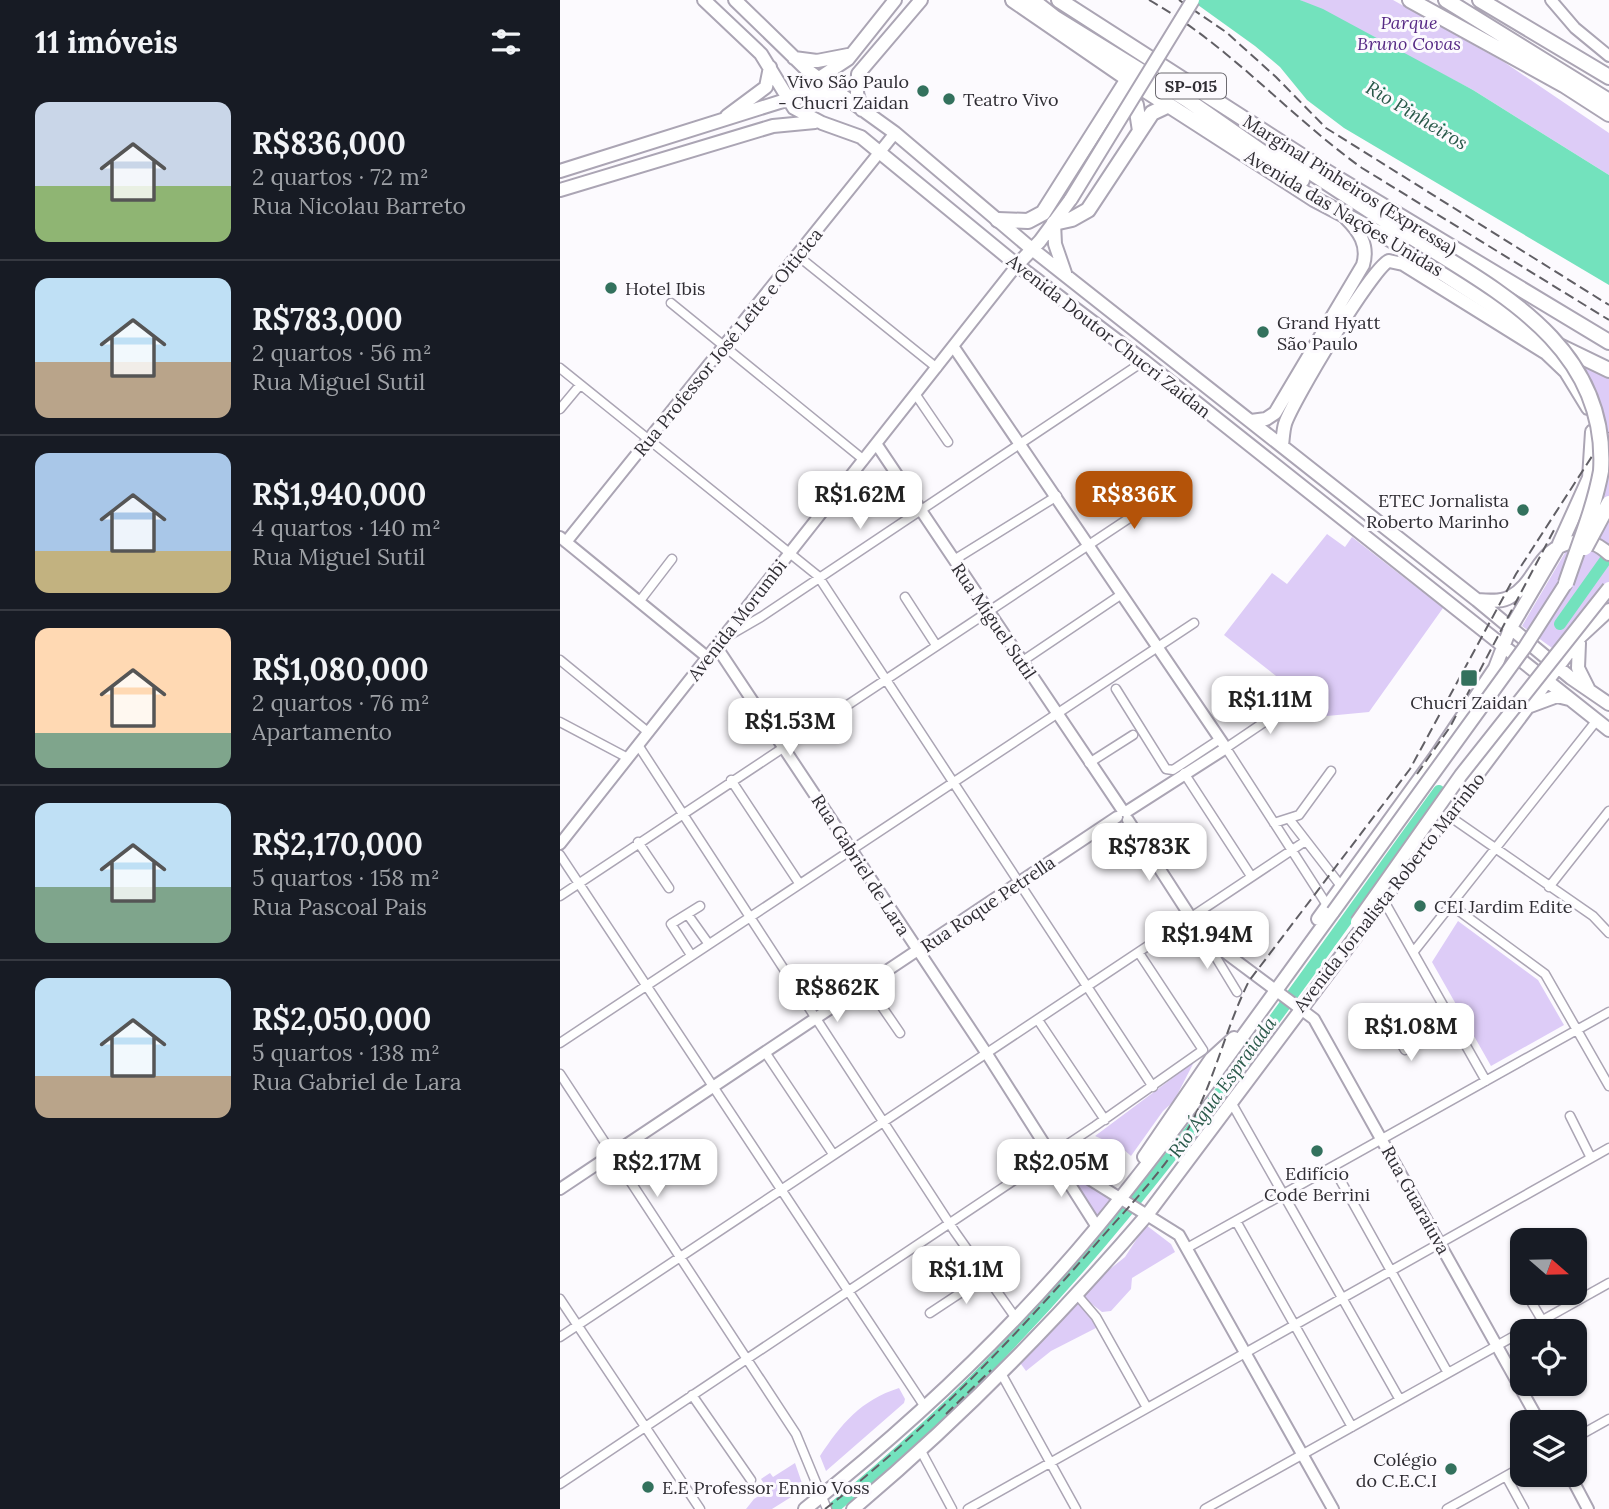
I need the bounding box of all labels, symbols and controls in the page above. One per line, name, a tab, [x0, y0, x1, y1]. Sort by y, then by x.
park label: Parque Bruno Covas	[1357, 11, 1461, 55]
text: 11 imóveis	[35, 23, 178, 61]
icon: filters	[487, 23, 525, 61]
place label: Vivo São Paulo - Chucri Zaidan	[778, 70, 909, 114]
road number: SP-015	[1156, 74, 1226, 99]
water label: Rio Pinheiros	[1362, 75, 1472, 155]
marker: Vivo São Paulo - Chucri Zaidan	[915, 83, 931, 99]
place label: Teatro Vivo	[963, 88, 1059, 111]
marker: Teatro Vivo	[941, 91, 957, 107]
street label: Marginal Pinheiros (Expressa)	[1239, 110, 1461, 260]
text: R$836,000	[252, 124, 406, 162]
icon: home	[91, 130, 175, 214]
street label: Avenida das Nações Unidas	[1240, 144, 1447, 281]
text: 2 quartos · 72 m²	[252, 162, 429, 191]
text: Rua Nicolau Barreto	[252, 191, 466, 220]
street label: Rua Professor José Leite e Oiticica	[629, 223, 827, 461]
street label: Avenida Doutor Chucri Zaidan	[1002, 249, 1216, 423]
place label: Hotel Ibis	[625, 277, 705, 300]
marker: Hotel Ibis	[603, 280, 619, 296]
text: R$783,000	[252, 300, 403, 338]
icon: home	[91, 306, 175, 390]
place label: Grand Hyatt São Paulo	[1277, 311, 1381, 355]
marker: Grand Hyatt São Paulo	[1255, 324, 1271, 340]
text: 2 quartos · 56 m²	[252, 338, 432, 367]
text: Rua Miguel Sutil	[252, 367, 425, 396]
pin: R$1.62M	[795, 472, 925, 531]
pin: R$836K	[1077, 472, 1191, 531]
text: R$1,940,000	[252, 475, 426, 513]
text: R$1.62M	[814, 479, 906, 508]
text: R$836K	[1092, 479, 1176, 508]
icon: home	[91, 481, 175, 565]
place label: ETEC Jornalista Roberto Marinho	[1366, 489, 1509, 533]
marker: ETEC Jornalista Roberto Marinho	[1515, 502, 1531, 518]
text: 4 quartos · 140 m²	[252, 513, 441, 542]
text: Rua Miguel Sutil	[252, 542, 425, 571]
street label: Avenida Morumbi	[682, 555, 791, 686]
street label: Rua Miguel Sutil	[947, 558, 1041, 684]
text: R$1,080,000	[252, 650, 429, 688]
icon: home	[91, 656, 175, 740]
marker: Chucri Zaidan	[1459, 668, 1479, 688]
pin: R$1.11M	[1205, 676, 1335, 736]
text: R$1.11M	[1227, 684, 1313, 713]
text: 2 quartos · 76 m²	[252, 688, 430, 717]
place label: Chucri Zaidan	[1410, 691, 1528, 714]
pin: R$1.53M	[725, 698, 855, 758]
text: R$1.53M	[744, 706, 836, 735]
text: Apartamento	[252, 717, 392, 746]
street label: Avenida Jornalista Roberto Marinho	[1288, 768, 1490, 1017]
street label: Rua Gabriel de Lara	[807, 790, 915, 940]
pin: R$783K	[1092, 824, 1206, 883]
text: R$2,170,000	[252, 825, 423, 863]
icon: home	[91, 831, 175, 915]
text: R$783K	[1108, 831, 1190, 860]
street label: Rua Roque Petrella	[916, 851, 1060, 957]
text: 5 quartos · 158 m²	[252, 863, 440, 892]
text: Rua Pascoal Pais	[252, 892, 427, 921]
place label: CEI Jardim Edite	[1434, 895, 1573, 918]
marker: CEI Jardim Edite	[1412, 898, 1428, 914]
pin: R$1.94M	[1142, 912, 1272, 971]
text: R$1.94M	[1161, 919, 1253, 948]
pin: R$862K	[780, 964, 894, 1024]
text: R$862K	[795, 972, 879, 1001]
text: R$2,050,000	[252, 1000, 431, 1038]
pin: R$1.08M	[1346, 1004, 1476, 1063]
icon: home	[91, 1006, 175, 1090]
water label: Rio Água Espraiada	[1163, 1011, 1282, 1162]
text: R$1.08M	[1364, 1011, 1458, 1040]
text: 5 quartos · 138 m²	[252, 1038, 440, 1067]
text: Rua Gabriel de Lara	[252, 1067, 462, 1096]
pin: R$2.17M	[592, 1140, 722, 1199]
pin: R$2.05M	[996, 1140, 1126, 1199]
street label: Rua Guaraíuva	[1377, 1142, 1455, 1258]
marker: Edifício Code Berrini	[1309, 1143, 1325, 1159]
text: R$2.17M	[612, 1147, 702, 1176]
text: R$2.05M	[1013, 1147, 1109, 1176]
place label: Edifício Code Berrini	[1264, 1162, 1370, 1206]
north arrow	[1510, 1228, 1587, 1306]
map controls	[1510, 1228, 1587, 1487]
pin: R$1.1M	[909, 1246, 1023, 1306]
text: R$1.1M	[928, 1254, 1004, 1283]
button: locate	[1510, 1319, 1587, 1396]
button: layers	[1510, 1410, 1587, 1487]
place label: Colégio do C.E.C.I	[1356, 1448, 1437, 1492]
marker: Colégio do C.E.C.I	[1443, 1461, 1459, 1477]
place label: E.E Professor Ennio Voss	[662, 1476, 870, 1499]
marker: E.E Professor Ennio Voss	[640, 1479, 656, 1495]

